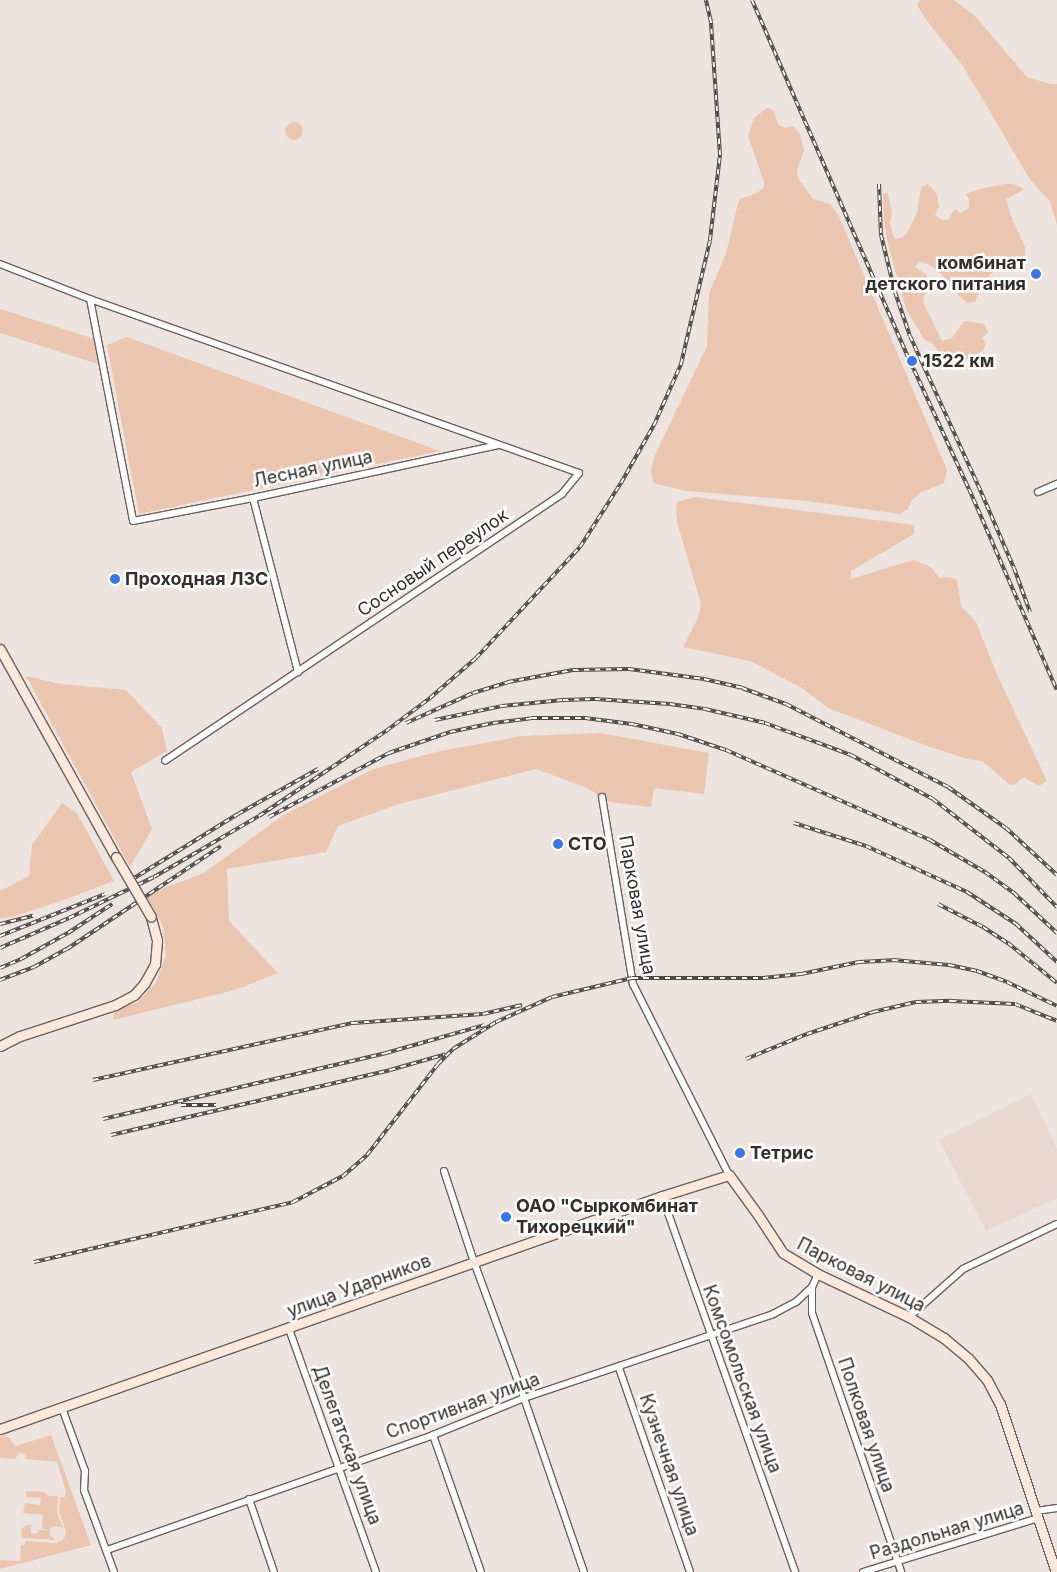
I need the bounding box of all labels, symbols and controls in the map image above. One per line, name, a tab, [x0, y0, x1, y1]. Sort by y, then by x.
place label: комбинат детского питания	[865, 253, 1026, 296]
marker: комбинат детского питания	[1030, 268, 1042, 280]
place label: 1522 км	[923, 350, 994, 372]
marker: 1522 км	[905, 354, 919, 368]
street label: Лесная улица	[251, 446, 375, 492]
street label: Сосновый переулок	[353, 504, 513, 622]
place label: Проходная ЛЗС	[125, 568, 268, 590]
marker: Проходная ЛЗС	[109, 573, 121, 585]
place label: СТО	[568, 833, 607, 855]
street label: Парковая улица	[614, 834, 660, 976]
marker: СТО	[552, 838, 564, 850]
place label: Тетрис	[750, 1142, 814, 1164]
marker: Тетрис	[734, 1147, 746, 1159]
place label: ОАО "Сыркомбинат Тихорецкий"	[516, 1196, 698, 1238]
marker: ОАО "Сыркомбинат Тихорецкий"	[500, 1211, 512, 1223]
street label: Парковая улица	[793, 1233, 929, 1317]
street label: улица Ударников	[284, 1250, 434, 1322]
street label: Комсомольская улица	[698, 1282, 786, 1476]
street label: Полковая улица	[833, 1355, 899, 1495]
street label: Делегатская улица	[308, 1362, 386, 1528]
street label: Спортивная улица	[383, 1368, 543, 1444]
street label: Кузнечная улица	[635, 1391, 703, 1539]
street label: Раздольная улица	[867, 1497, 1027, 1565]

